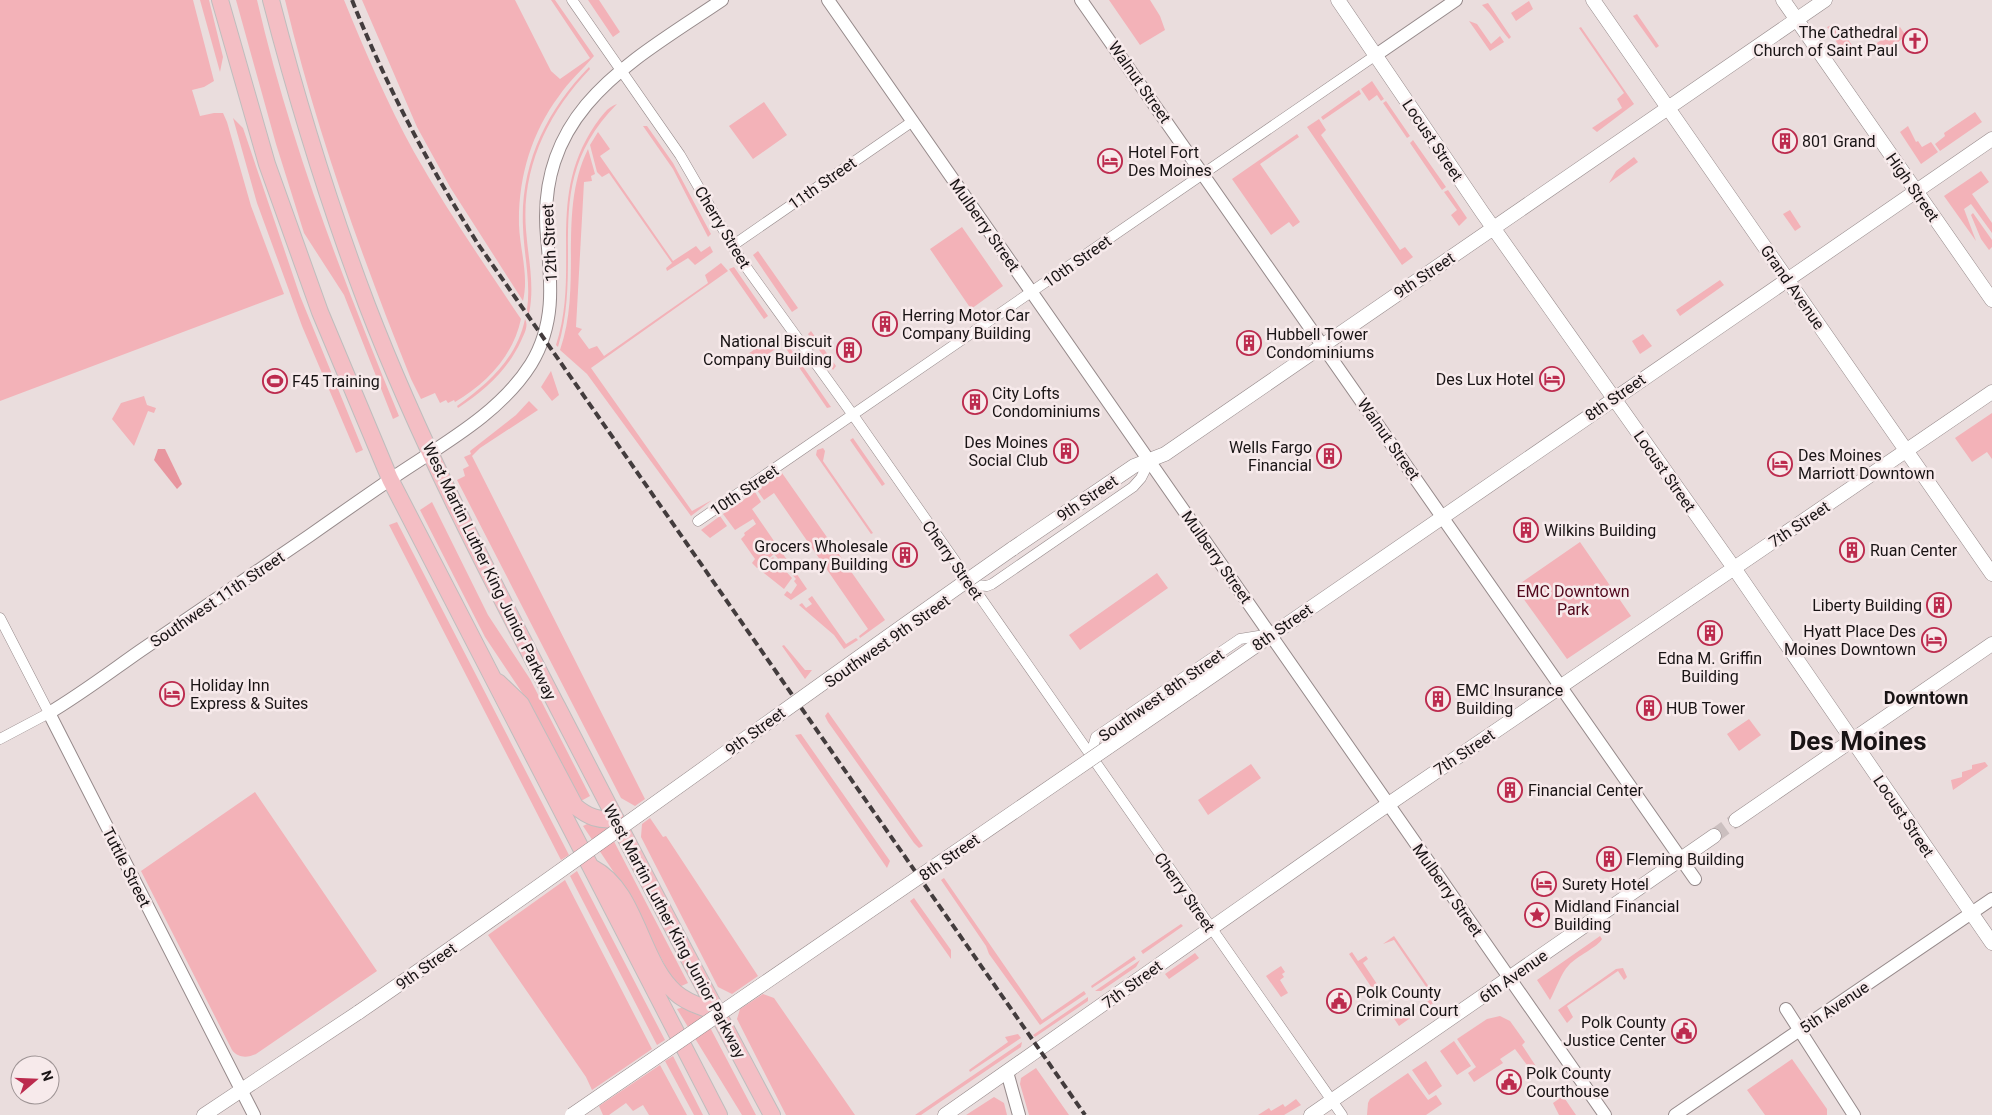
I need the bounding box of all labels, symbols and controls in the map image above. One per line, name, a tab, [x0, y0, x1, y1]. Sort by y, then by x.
place label: The Cathedral Church of Saint Paul	[1753, 23, 1898, 60]
church icon: The Cathedral Church of Saint Paul	[1902, 28, 1928, 54]
street label: Walnut Street	[1104, 38, 1175, 127]
street label: Locust Street	[1398, 96, 1467, 185]
building icon: 801 Grand	[1772, 128, 1798, 154]
place label: 801 Grand	[1802, 132, 1876, 151]
place label: Hotel Fort Des Moines	[1128, 143, 1212, 180]
hotel icon: Hotel Fort Des Moines	[1097, 148, 1123, 174]
street label: High Street	[1882, 149, 1943, 225]
street label: 11th Street	[785, 153, 860, 214]
street label: Mulberry Street	[946, 175, 1024, 275]
street label: Cherry Street	[691, 183, 755, 272]
street label: 12th Street	[538, 203, 561, 283]
street label: 10th Street	[1040, 231, 1115, 292]
street label: Grand Avenue	[1756, 241, 1829, 333]
street label: 9th Street	[1390, 248, 1458, 303]
place label: Herring Motor Car Company Building	[902, 306, 1031, 343]
building icon: Herring Motor Car Company Building	[872, 311, 898, 337]
place label: Hubbell Tower Condominiums	[1266, 325, 1374, 362]
building icon: Hubbell Tower Condominiums	[1236, 330, 1262, 356]
place label: National Biscuit Company Building	[703, 332, 832, 369]
building icon: National Biscuit Company Building	[836, 337, 862, 363]
hotel icon: Des Lux Hotel	[1539, 366, 1565, 392]
sports icon: F45 Training	[262, 368, 288, 394]
place label: Des Lux Hotel	[1436, 370, 1534, 389]
street label: 8th Street	[1581, 370, 1649, 425]
place label: F45 Training	[292, 372, 380, 391]
place label: City Lofts Condominiums	[992, 384, 1100, 421]
building icon: City Lofts Condominiums	[962, 389, 988, 415]
street label: Walnut Street	[1353, 395, 1424, 484]
street label: Locust Street	[1630, 427, 1700, 515]
place label: Des Moines Social Club	[964, 433, 1048, 470]
building icon: Des Moines Social Club	[1053, 438, 1079, 464]
place label: Wells Fargo Financial	[1229, 438, 1312, 475]
street label: West Martin Luther King Junior Parkway	[419, 439, 561, 704]
building icon: Wells Fargo Financial	[1316, 443, 1342, 469]
place label: Des Moines Marriott Downtown	[1798, 446, 1935, 483]
hotel icon: Des Moines Marriott Downtown	[1767, 451, 1793, 477]
street label: 10th Street	[707, 461, 782, 520]
street label: 9th Street	[1053, 471, 1121, 526]
street label: 7th Street	[1765, 497, 1833, 552]
street label: Mulberry Street	[1178, 507, 1256, 607]
street label: Cherry Street	[918, 517, 987, 604]
building icon: Wilkins Building	[1513, 517, 1539, 543]
place label: Wilkins Building	[1544, 521, 1656, 540]
place label: Grocers Wholesale Company Building	[754, 537, 888, 574]
building icon: Ruan Center	[1839, 537, 1865, 563]
place label: Ruan Center	[1870, 541, 1958, 560]
building icon: Grocers Wholesale Company Building	[892, 542, 918, 568]
street label: Southwest 11th Street	[147, 547, 288, 651]
park label: EMC Downtown Park	[1517, 582, 1630, 619]
street label: Southwest 9th Street	[821, 591, 954, 692]
building icon: Liberty Building	[1926, 592, 1952, 618]
place label: Liberty Building	[1812, 596, 1922, 615]
street label: 8th Street	[1248, 600, 1316, 655]
building icon: Edna M. Griffin Building	[1697, 620, 1723, 646]
place label: Hyatt Place Des Moines Downtown	[1784, 622, 1916, 659]
hotel icon: Hyatt Place Des Moines Downtown	[1921, 627, 1947, 653]
street label: Southwest 8th Street	[1095, 645, 1228, 746]
place label: Edna M. Griffin Building	[1658, 649, 1762, 686]
place label: Holiday Inn Express & Suites	[190, 676, 308, 713]
hotel icon: Holiday Inn Express & Suites	[159, 681, 185, 707]
place label: EMC Insurance Building	[1456, 681, 1563, 718]
building icon: EMC Insurance Building	[1425, 686, 1451, 712]
district label: Downtown	[1884, 687, 1968, 708]
building icon: HUB Tower	[1636, 695, 1662, 721]
place label: HUB Tower	[1666, 699, 1746, 718]
street label: 9th Street	[722, 703, 789, 759]
street label: 7th Street	[1430, 725, 1498, 780]
district label: Des Moines	[1789, 726, 1927, 756]
street label: Locust Street	[1869, 772, 1938, 861]
building icon: Financial Center	[1497, 777, 1523, 803]
place label: Financial Center	[1528, 781, 1643, 800]
street label: West Martin Luther King Junior Parkway	[599, 801, 750, 1062]
street label: Tuttle Street	[98, 824, 155, 910]
street label: 8th Street	[915, 830, 983, 885]
street label: Mulberry Street	[1409, 840, 1487, 940]
building icon: Fleming Building	[1596, 846, 1622, 872]
street label: Cherry Street	[1150, 849, 1219, 936]
place label: Fleming Building	[1626, 850, 1744, 869]
hotel icon: Surety Hotel	[1531, 871, 1557, 897]
place label: Surety Hotel	[1562, 875, 1649, 894]
place label: Midland Financial Building	[1554, 897, 1679, 934]
place icon: Midland Financial Building	[1524, 902, 1550, 928]
street label: 9th Street	[392, 939, 460, 994]
street label: 6th Avenue	[1475, 946, 1551, 1007]
street label: 7th Street	[1099, 956, 1166, 1012]
street label: 5th Avenue	[1796, 977, 1872, 1037]
place label: Polk County Criminal Court	[1356, 983, 1458, 1020]
public building icon: Polk County Criminal Court	[1326, 988, 1352, 1014]
place label: Polk County Justice Center	[1563, 1013, 1667, 1050]
public building icon: Polk County Justice Center	[1671, 1018, 1697, 1044]
north arrow	[10, 1055, 60, 1105]
place label: Polk County Courthouse	[1526, 1064, 1612, 1101]
text: N	[38, 1068, 56, 1083]
public building icon: Polk County Courthouse	[1496, 1069, 1522, 1095]

